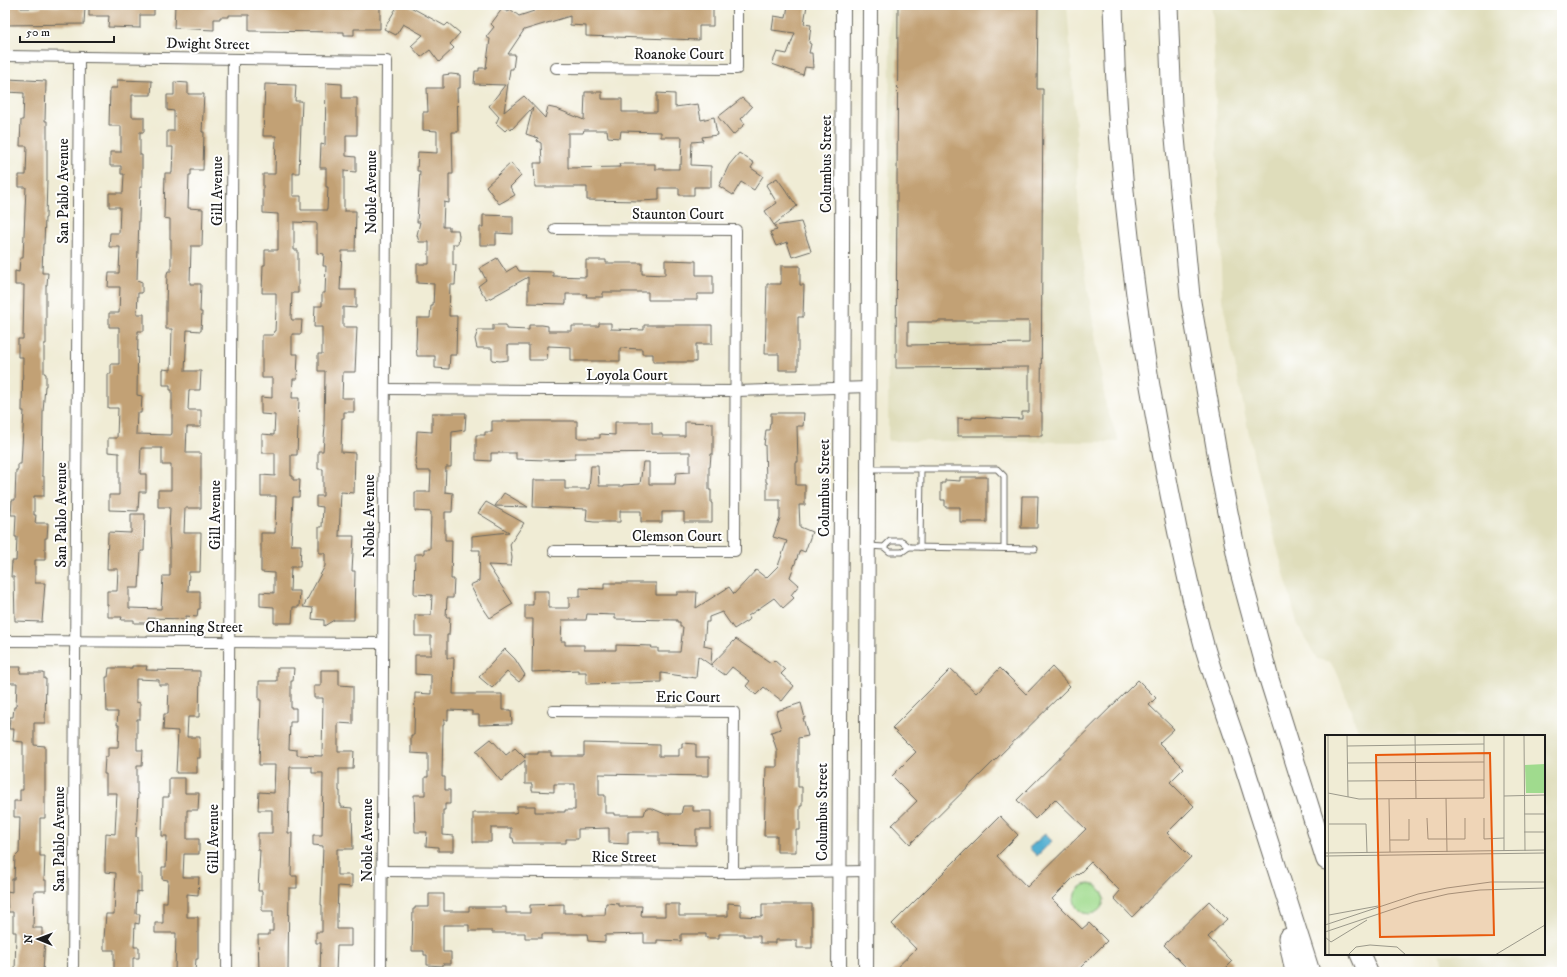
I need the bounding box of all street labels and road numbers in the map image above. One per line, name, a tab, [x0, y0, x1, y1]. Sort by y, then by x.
street label: Dwight Street	[166, 34, 250, 54]
street label: Roanoke Court	[634, 45, 724, 64]
street label: Columbus Street	[817, 115, 836, 213]
street label: San Pablo Avenue	[54, 138, 73, 244]
street label: Noble Avenue	[362, 150, 381, 234]
street label: Gill Avenue	[208, 156, 227, 226]
street label: Staunton Court	[632, 205, 724, 224]
street label: Loyola Court	[586, 366, 668, 385]
street label: Columbus Street	[815, 439, 834, 537]
street label: San Pablo Avenue	[52, 462, 71, 568]
street label: Noble Avenue	[360, 474, 379, 558]
street label: Gill Avenue	[206, 480, 225, 550]
street label: Clemson Court	[632, 527, 722, 546]
street label: Channing Street	[145, 618, 243, 637]
street label: Eric Court	[656, 688, 721, 707]
street label: Columbus Street	[813, 763, 832, 861]
street label: San Pablo Avenue	[50, 786, 69, 892]
street label: Noble Avenue	[358, 798, 377, 882]
street label: Gill Avenue	[204, 804, 223, 874]
street label: Rice Street	[591, 848, 657, 867]

